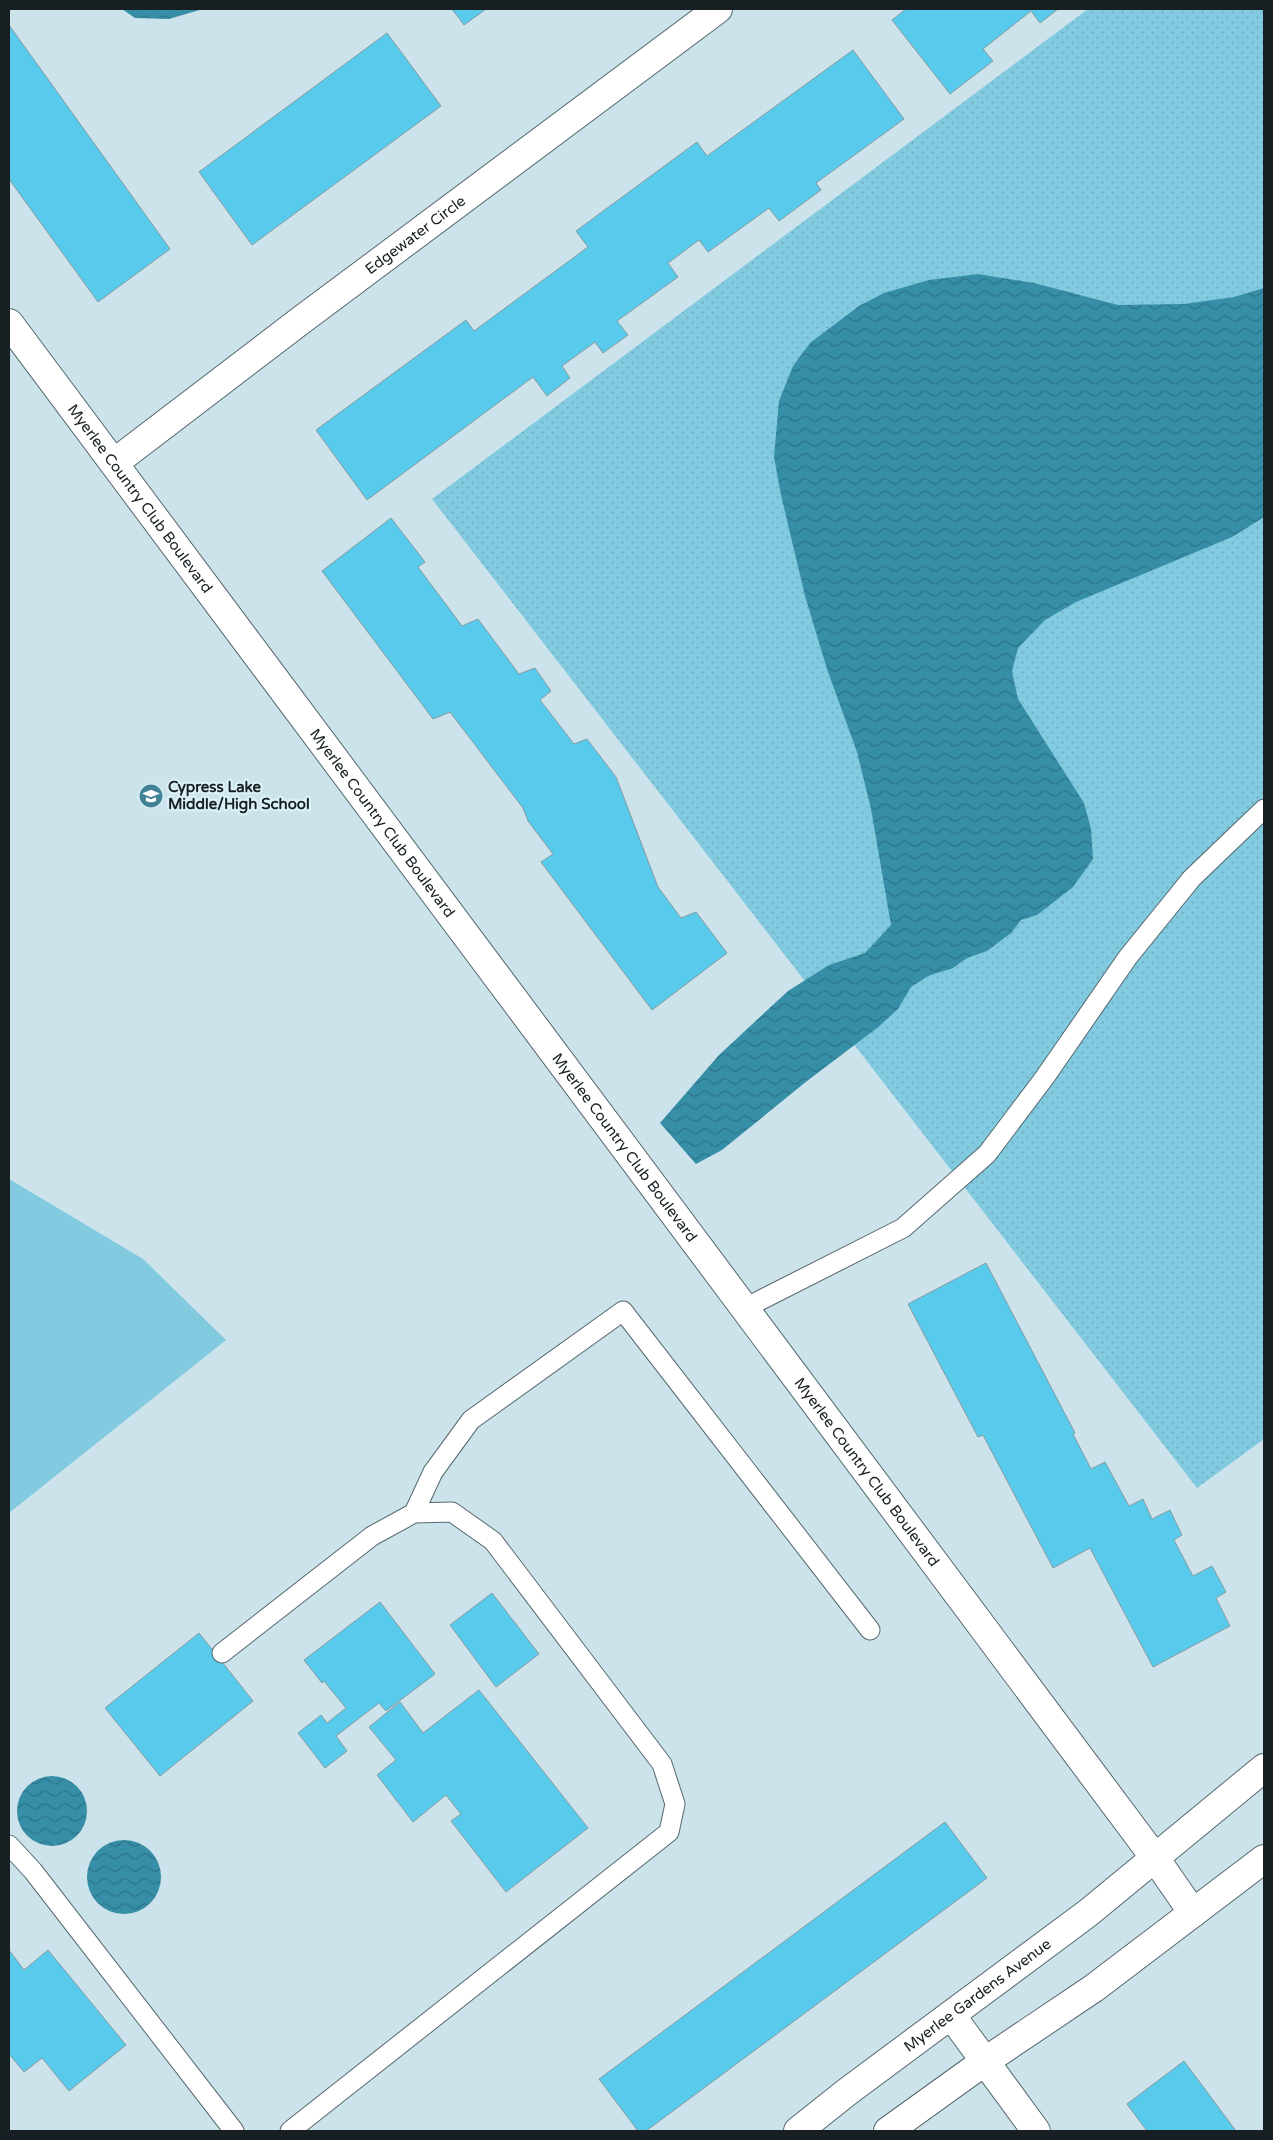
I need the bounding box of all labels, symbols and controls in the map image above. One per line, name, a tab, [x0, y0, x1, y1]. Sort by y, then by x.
street label: Edgewater Circle	[362, 192, 469, 278]
street label: Myerlee Country Club Boulevard	[64, 401, 216, 596]
street label: Myerlee Country Club Boulevard	[306, 725, 459, 921]
place label: Cypress Lake Middle/High School	[168, 778, 310, 814]
school or university icon: Cypress Lake Middle/High School	[138, 783, 164, 809]
street label: Myerlee Country Club Boulevard	[548, 1050, 701, 1245]
street label: Myerlee Country Club Boulevard	[791, 1374, 943, 1570]
street label: Myerlee Gardens Avenue	[900, 1935, 1054, 2056]

